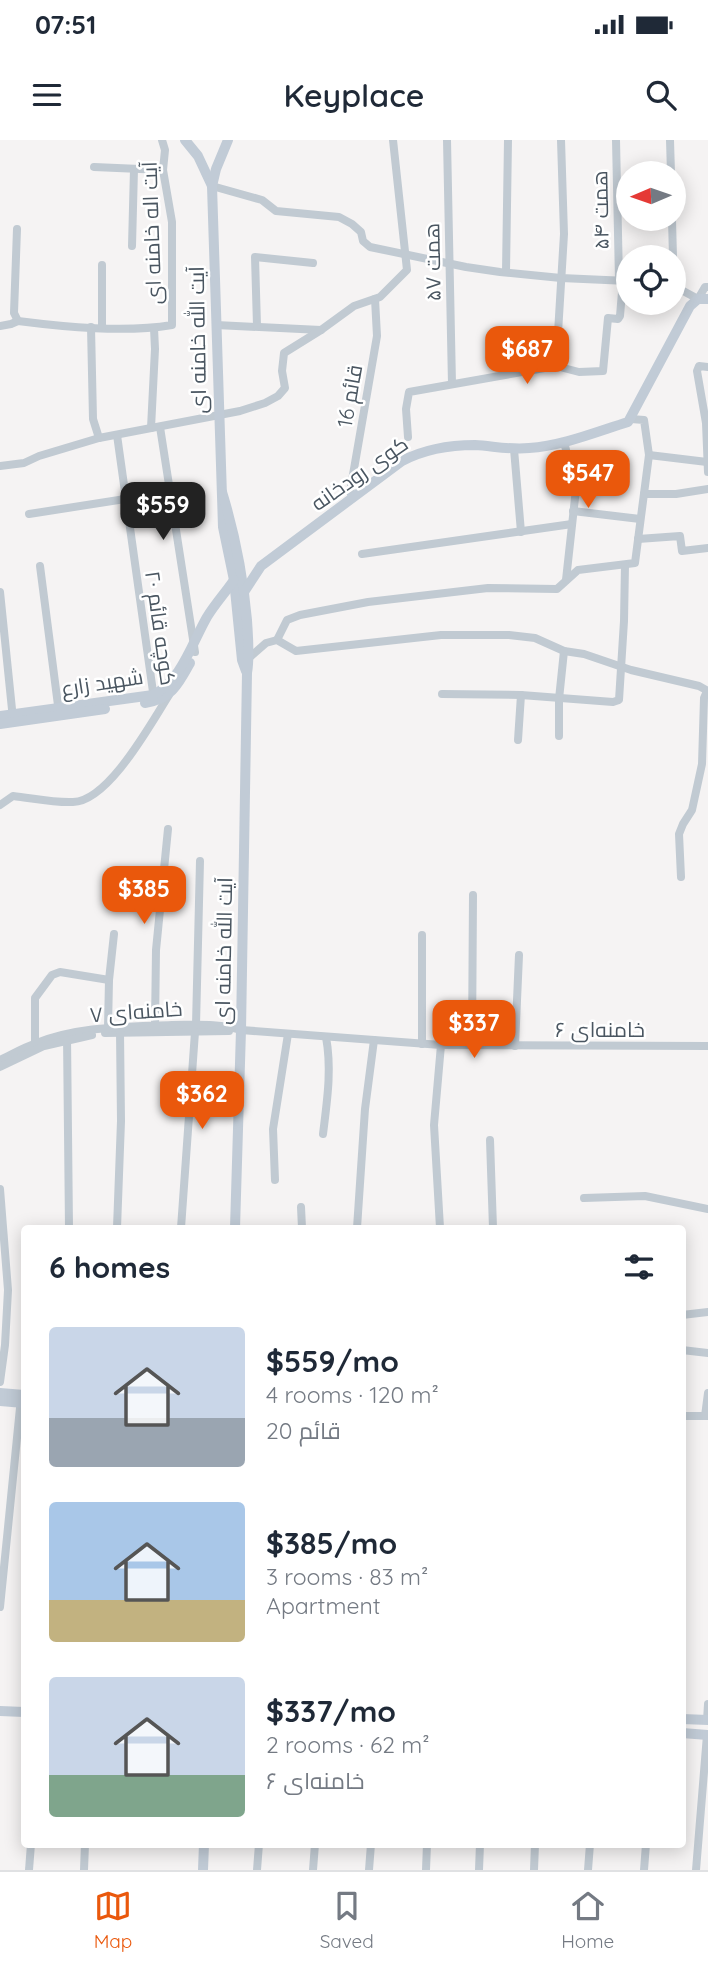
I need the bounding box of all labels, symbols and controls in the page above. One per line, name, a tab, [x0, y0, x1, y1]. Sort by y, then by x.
text: 07:51	[35, 8, 96, 41]
text: Keyplace	[284, 75, 424, 115]
icon: menu	[28, 76, 66, 114]
icon: search	[642, 76, 680, 114]
street label: آیت اله خامنه ای	[135, 161, 167, 305]
north arrow	[616, 161, 686, 231]
map controls	[616, 161, 686, 315]
street label: همت ۵۴	[586, 170, 614, 250]
street label: همت ۵۷	[418, 223, 446, 301]
button: locate	[616, 245, 686, 315]
street label: آیت الله خامنه ای	[183, 266, 212, 414]
pin: $687	[486, 327, 568, 386]
text: $687	[501, 334, 553, 363]
street label: قائم 16	[331, 363, 369, 430]
street label: کوی رودخانه	[305, 430, 413, 517]
pin: $547	[547, 450, 629, 510]
text: $547	[562, 458, 614, 487]
pin: $559	[122, 482, 204, 542]
text: $559	[136, 490, 190, 519]
street label: کوچه قائم ۲۰	[138, 569, 182, 687]
street label: شهید زارع	[59, 663, 145, 703]
pin: $385	[103, 866, 185, 926]
text: $385	[118, 874, 170, 903]
street label: آیت الله خامنه ای	[209, 877, 238, 1025]
street label: خامنه‌ای ۷	[89, 995, 183, 1028]
pin: $337	[433, 1000, 515, 1060]
text: $337	[448, 1008, 500, 1037]
street label: خامنه‌ای ۶	[555, 1016, 645, 1043]
pin: $362	[161, 1072, 243, 1131]
text: $362	[176, 1079, 228, 1108]
text: 6 homes	[49, 1248, 170, 1286]
icon: filters	[620, 1248, 658, 1286]
text: $559/mo	[266, 1342, 399, 1380]
icon: home	[105, 1355, 189, 1439]
text: 4 rooms · 120 m²	[266, 1380, 439, 1409]
text: قائم 20	[266, 1416, 341, 1445]
text: $385/mo	[266, 1524, 397, 1562]
icon: home	[105, 1530, 189, 1614]
text: 3 rooms · 83 m²	[266, 1562, 428, 1591]
text: Apartment	[266, 1591, 380, 1620]
text: $337/mo	[266, 1692, 396, 1730]
icon: home	[105, 1705, 189, 1789]
text: 2 rooms · 62 m²	[266, 1730, 430, 1759]
text: خامنه‌ای ۶	[266, 1766, 364, 1795]
tab: Map	[94, 1887, 132, 1953]
tab: Saved	[320, 1887, 374, 1953]
tab: Home	[561, 1887, 614, 1953]

